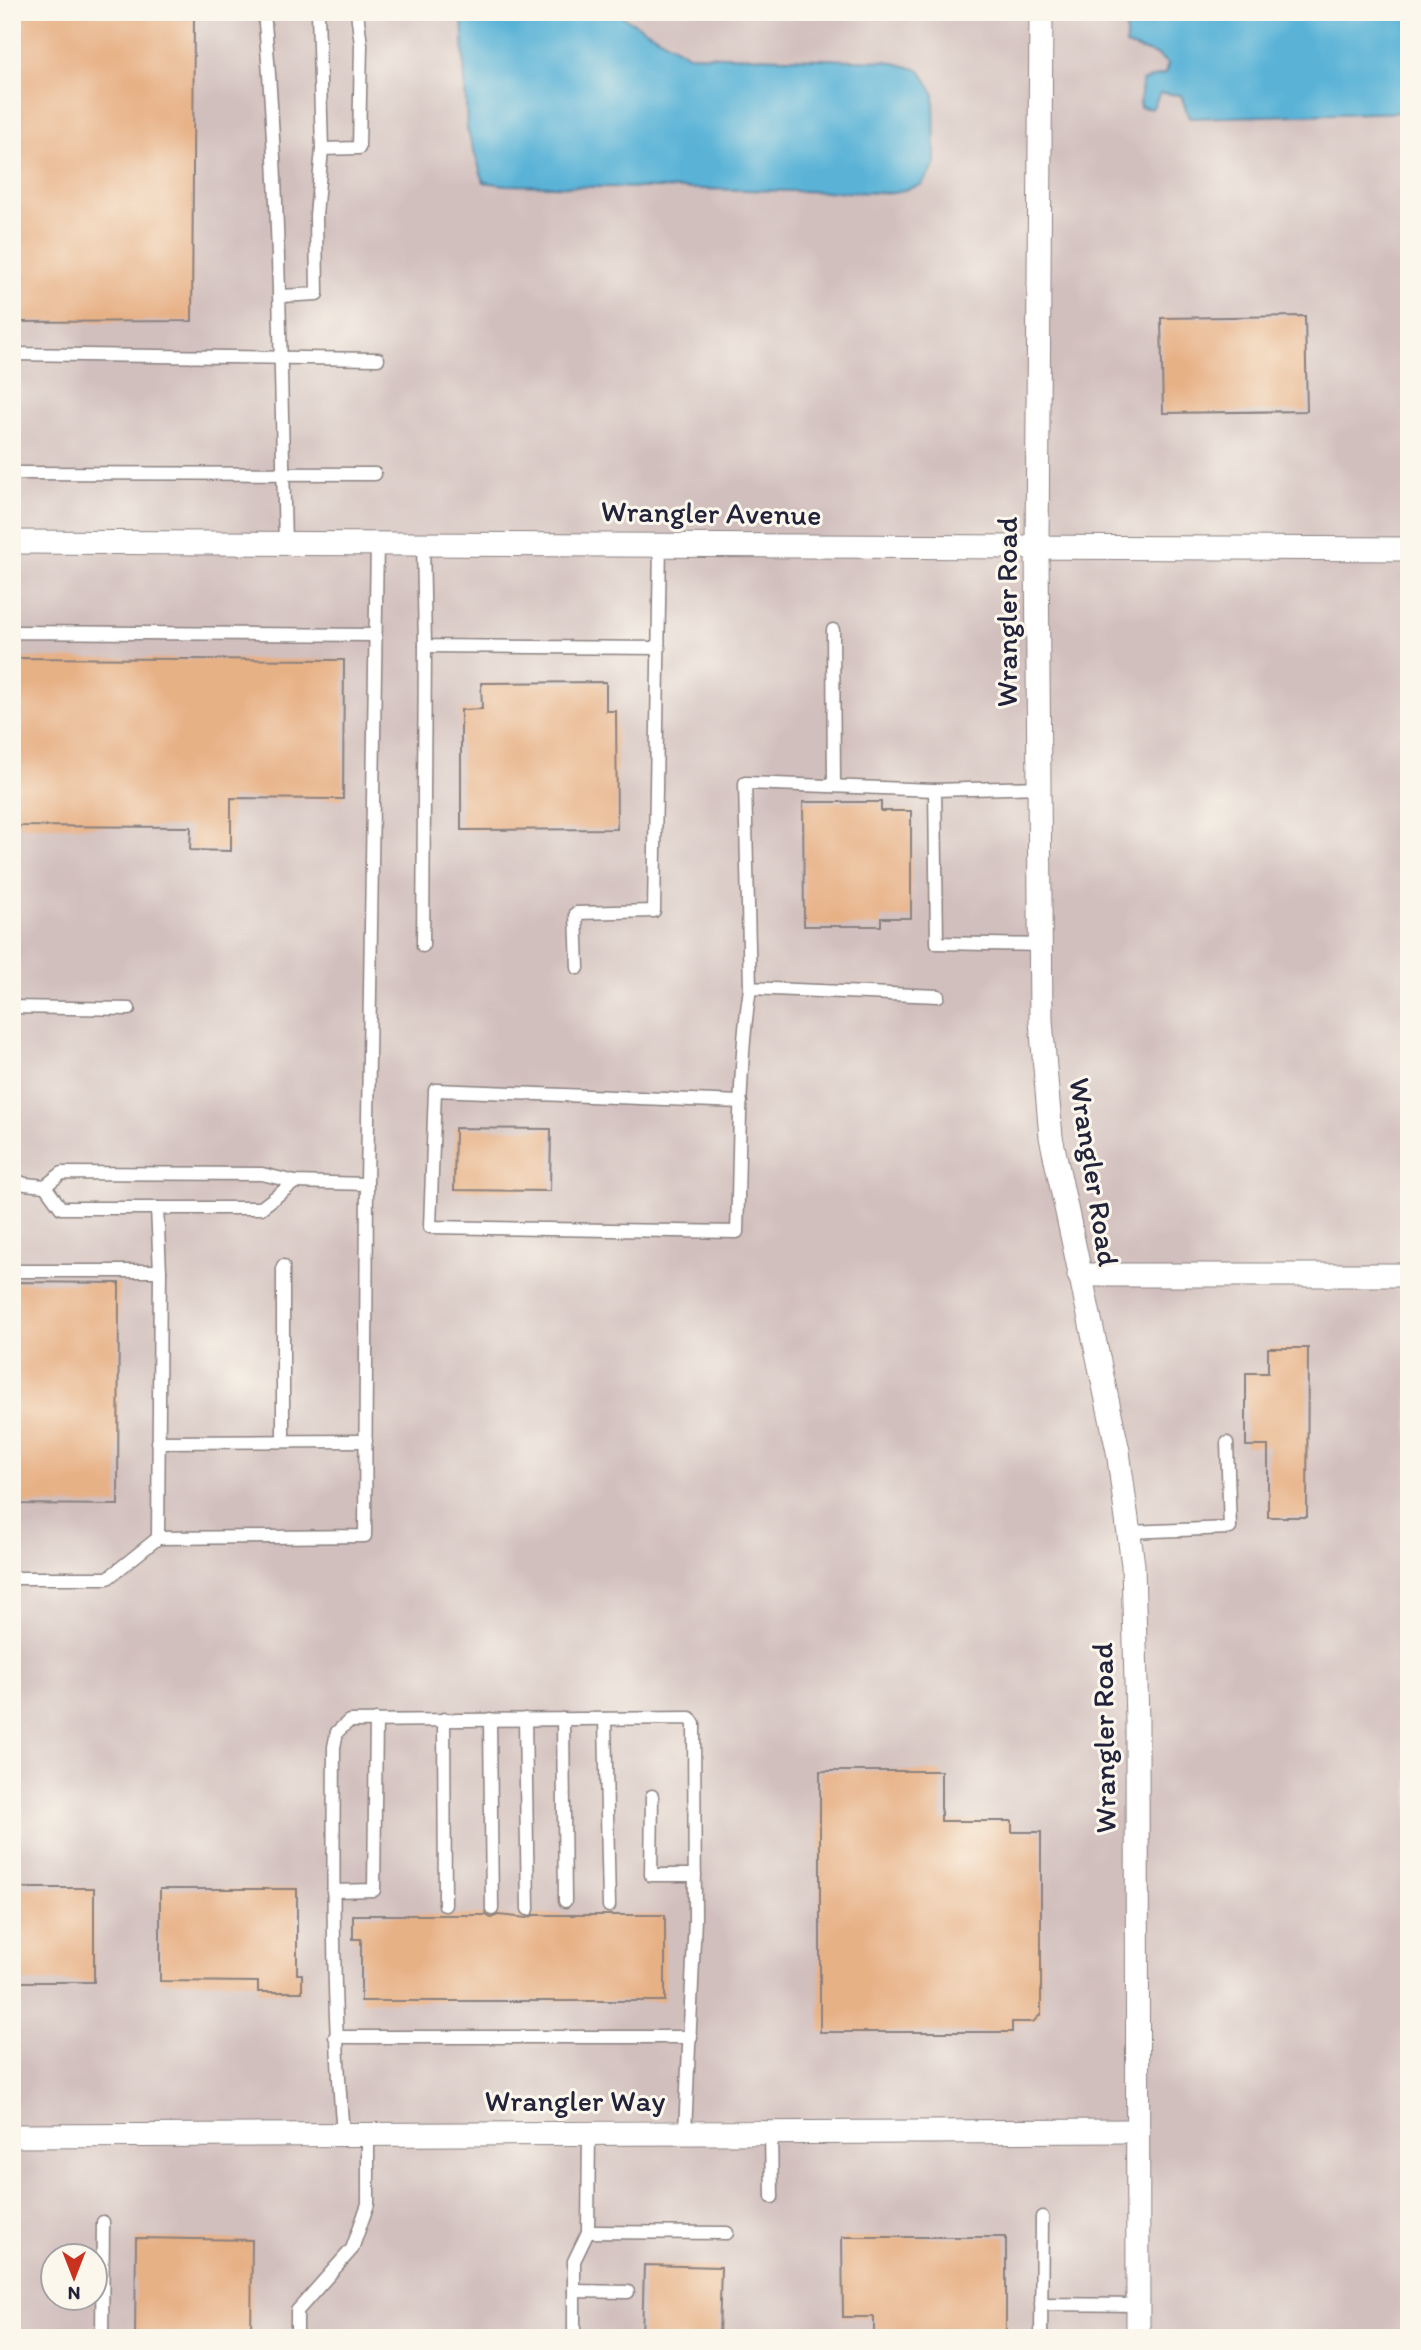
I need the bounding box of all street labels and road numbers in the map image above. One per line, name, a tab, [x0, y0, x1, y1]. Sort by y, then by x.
street label: Wrangler Avenue	[600, 492, 822, 533]
street label: Wrangler Road	[988, 517, 1025, 707]
street label: Wrangler Road	[1061, 1075, 1128, 1269]
street label: Wrangler Road	[1083, 1642, 1124, 1834]
street label: Wrangler Way	[485, 2082, 665, 2119]

